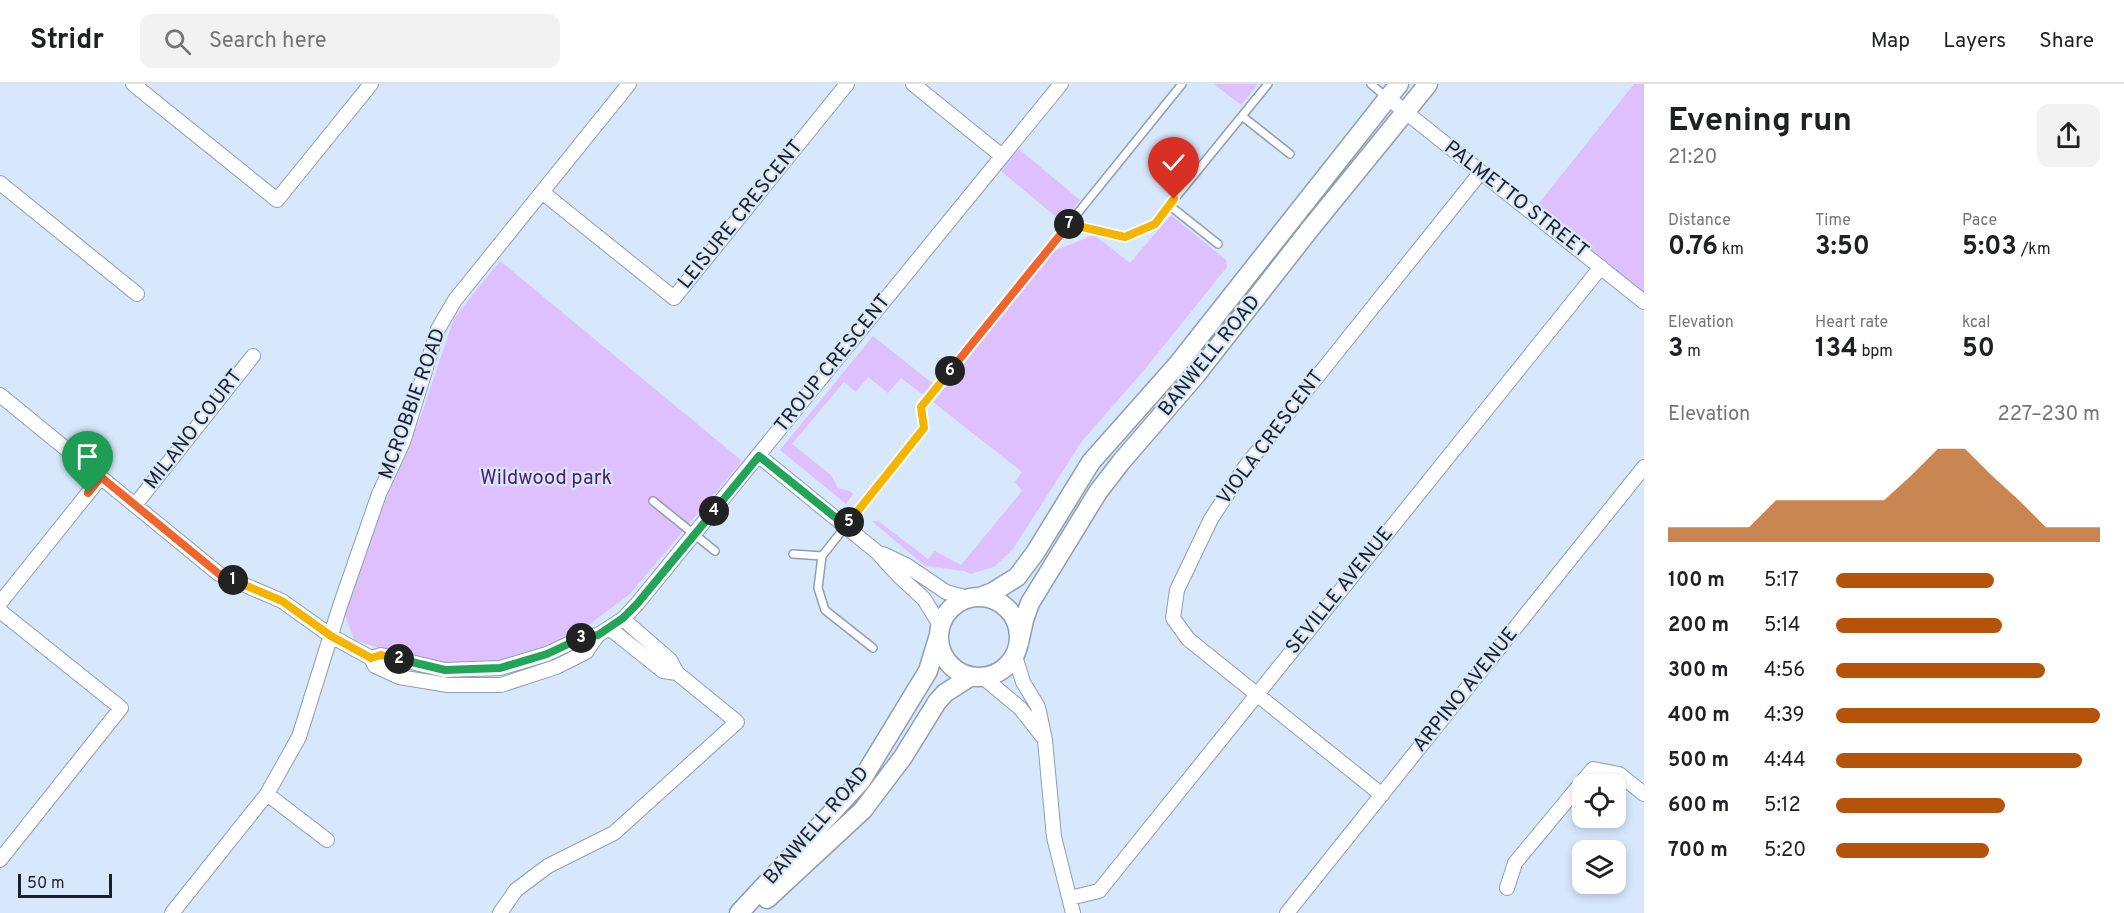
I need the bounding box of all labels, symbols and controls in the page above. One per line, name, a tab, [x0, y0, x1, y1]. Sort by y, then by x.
search box	[140, 14, 560, 68]
text: Stridr	[30, 23, 104, 59]
icon: search	[161, 25, 194, 58]
text: Search here	[209, 28, 327, 55]
text: Map	[1871, 28, 1910, 55]
text: Layers	[1943, 28, 2006, 55]
text: Share	[2039, 28, 2094, 55]
text: Evening run	[1668, 101, 1852, 143]
button: share	[2037, 104, 2100, 167]
street label: LEISURE CRESCENT	[673, 135, 809, 295]
street label: PALMETTO STREET	[1438, 135, 1594, 265]
pin	[1148, 137, 1199, 199]
text: 21:20	[1668, 145, 1717, 171]
icon: check	[1157, 146, 1190, 179]
pin: 7	[1054, 209, 1084, 239]
text: Distance	[1668, 211, 1731, 231]
text: Time	[1815, 211, 1851, 231]
text: Pace	[1962, 211, 1997, 231]
text: 7	[1065, 214, 1073, 234]
text: 0.76	[1668, 231, 1718, 264]
text: 3:50	[1815, 231, 1870, 264]
text: 5:03	[1962, 231, 2017, 264]
text: km	[1718, 240, 1744, 260]
text: /km	[2017, 240, 2051, 260]
street label: TROUP CRESCENT	[769, 289, 897, 439]
street label: BANWELL ROAD	[1153, 290, 1267, 422]
text: Elevation	[1668, 313, 1734, 333]
text: Heart rate	[1815, 313, 1888, 333]
text: kcal	[1962, 313, 1990, 333]
street label: MCROBBIE ROAD	[374, 325, 452, 483]
text: 3	[1668, 333, 1684, 366]
text: 134	[1815, 333, 1858, 366]
text: 50	[1962, 333, 1995, 366]
text: m	[1684, 342, 1701, 362]
text: bpm	[1858, 342, 1893, 362]
pin: 6	[935, 356, 965, 386]
text: 6	[945, 361, 955, 381]
street label: MILANO COURT	[139, 365, 249, 495]
street label: VIOLA CRESCENT	[1212, 365, 1330, 511]
text: Elevation	[1668, 402, 1750, 428]
text: 227–230 m	[1998, 402, 2100, 428]
pin	[62, 431, 113, 493]
icon: arrive	[71, 440, 104, 473]
park label: Wildwood park	[480, 466, 612, 492]
pin: 4	[699, 496, 729, 526]
text: 4	[709, 501, 719, 521]
pin: 5	[834, 507, 864, 537]
text: 5	[844, 512, 854, 532]
street label: SEVILLE AVENUE	[1281, 522, 1399, 660]
pin: 1	[218, 565, 248, 595]
text: 100 m	[1668, 568, 1725, 594]
text: 5:17	[1764, 568, 1799, 594]
text: 1	[230, 570, 236, 590]
text: 200 m	[1668, 613, 1729, 639]
text: 5:14	[1764, 613, 1800, 639]
street label: ARPINO AVENUE	[1408, 622, 1524, 758]
pin: 3	[566, 623, 596, 653]
text: 3	[576, 628, 586, 648]
pin: 2	[384, 644, 414, 674]
text: 2	[394, 649, 404, 669]
text: 300 m	[1668, 658, 1729, 684]
text: 4:56	[1764, 658, 1805, 684]
text: 400 m	[1668, 703, 1730, 729]
text: 4:39	[1764, 703, 1805, 729]
text: 500 m	[1668, 748, 1729, 774]
text: 4:44	[1764, 748, 1806, 774]
street label: BANWELL ROAD	[758, 761, 876, 891]
map controls	[1572, 774, 1626, 894]
button: locate	[1572, 774, 1626, 828]
text: 600 m	[1668, 793, 1729, 819]
text: 5:12	[1764, 793, 1801, 819]
text: 700 m	[1668, 838, 1728, 864]
text: 5:20	[1764, 838, 1806, 864]
button: layers	[1572, 840, 1626, 894]
scale bar	[18, 871, 112, 898]
text: 50 m	[27, 874, 65, 894]

